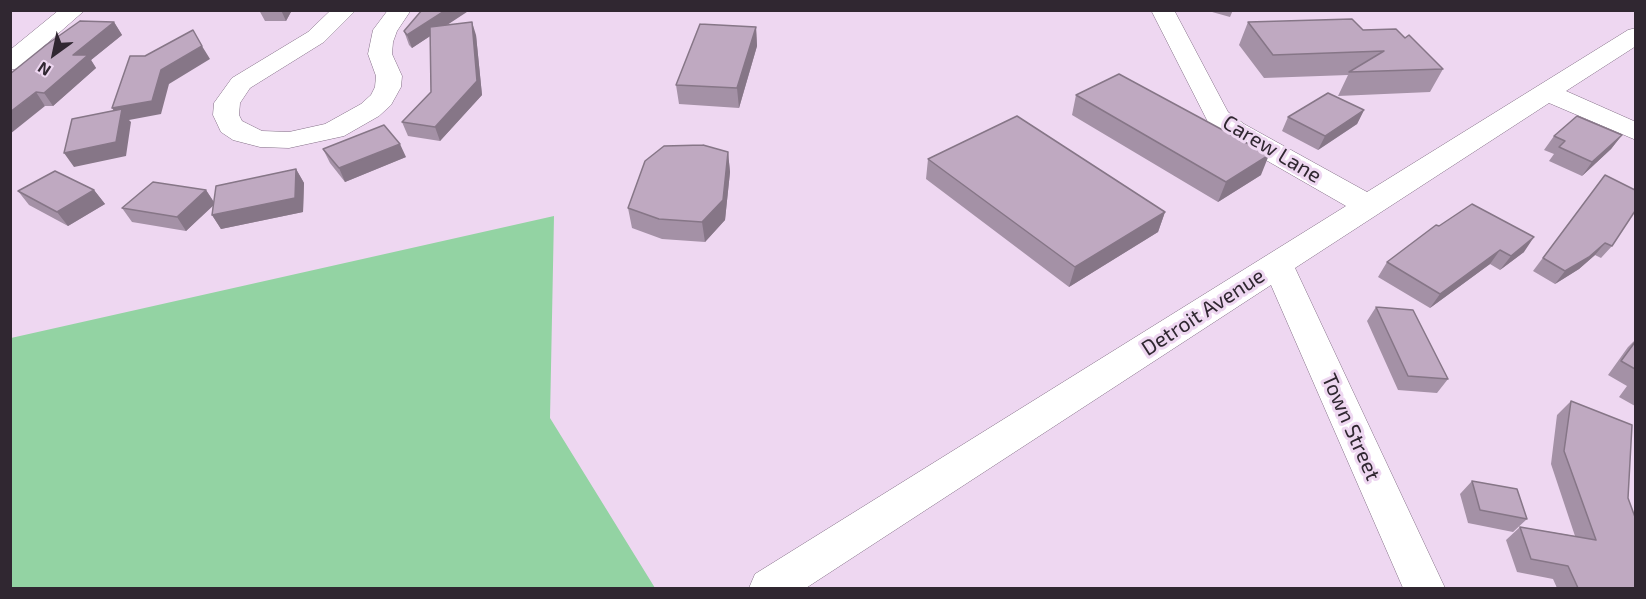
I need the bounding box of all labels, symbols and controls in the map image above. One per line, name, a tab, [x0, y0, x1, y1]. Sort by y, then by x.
north arrow	[24, 24, 84, 84]
text: N	[34, 58, 54, 81]
street label: Carew Lane	[1218, 110, 1326, 188]
street label: Detroit Avenue	[1137, 263, 1269, 361]
street label: Town Street	[1316, 370, 1386, 484]

